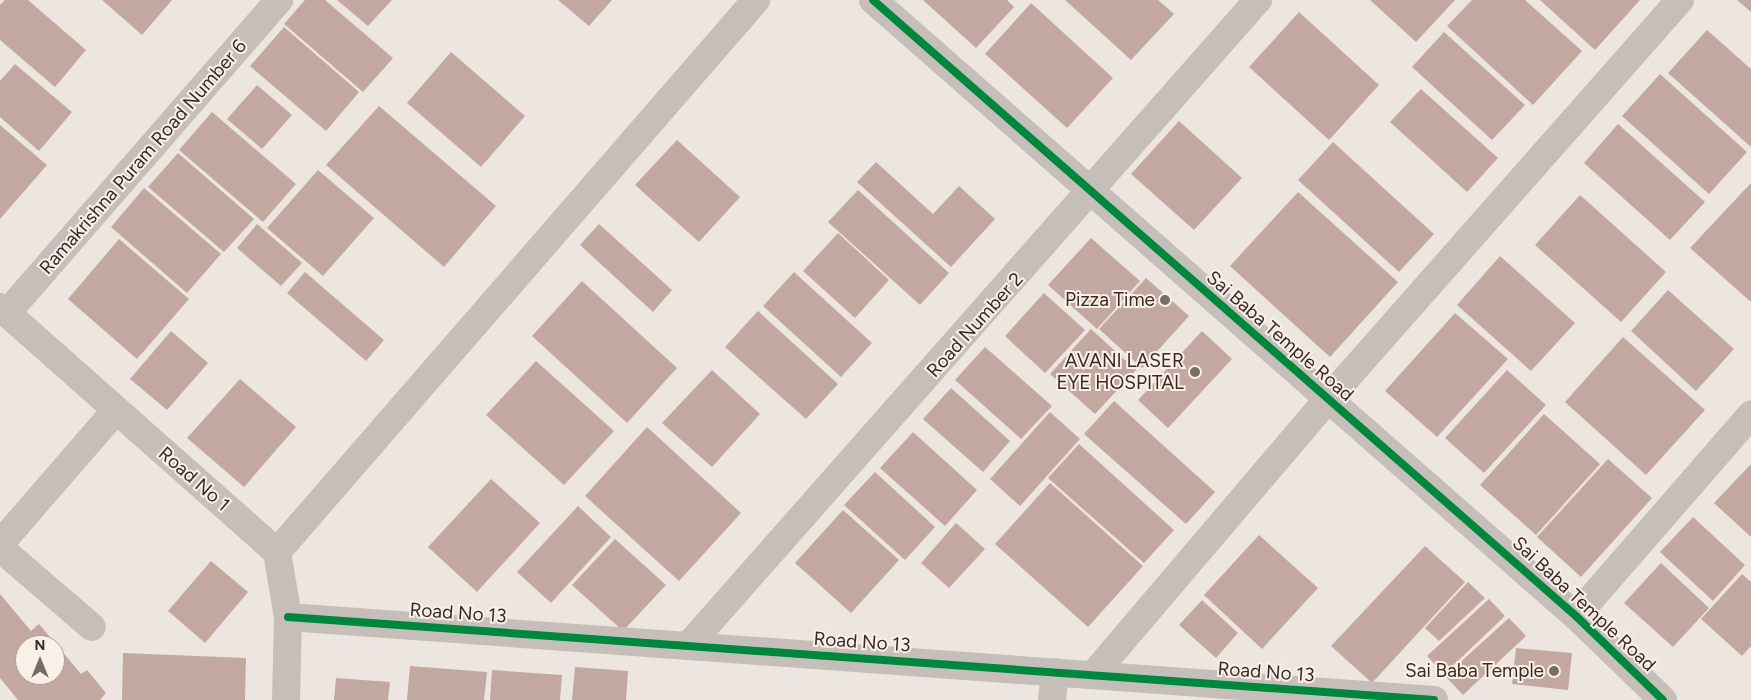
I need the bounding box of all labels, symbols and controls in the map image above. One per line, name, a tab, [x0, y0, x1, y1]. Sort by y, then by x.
street label: Ramakrishna Puram Road Number 6	[35, 35, 251, 279]
street label: Sai Baba Temple Road	[1202, 266, 1358, 406]
street label: Road Number 2	[922, 268, 1028, 382]
place label: Pizza Time	[1065, 289, 1155, 311]
marker: Pizza Time	[1159, 294, 1171, 306]
place label: AVANI LASER EYE HOSPITAL	[1057, 350, 1184, 394]
marker: AVANI LASER EYE HOSPITAL	[1188, 365, 1202, 379]
street label: Road No 1	[154, 442, 234, 516]
street label: Sai Baba Temple Road	[1508, 532, 1660, 676]
street label: Road No 13	[409, 598, 507, 628]
street label: Road No 13	[813, 627, 911, 657]
north arrow	[15, 635, 65, 685]
text: N	[35, 637, 45, 654]
street label: Road No 13	[1217, 657, 1315, 687]
place label: Sai Baba Temple	[1405, 660, 1544, 682]
marker: Sai Baba Temple	[1548, 665, 1560, 677]

